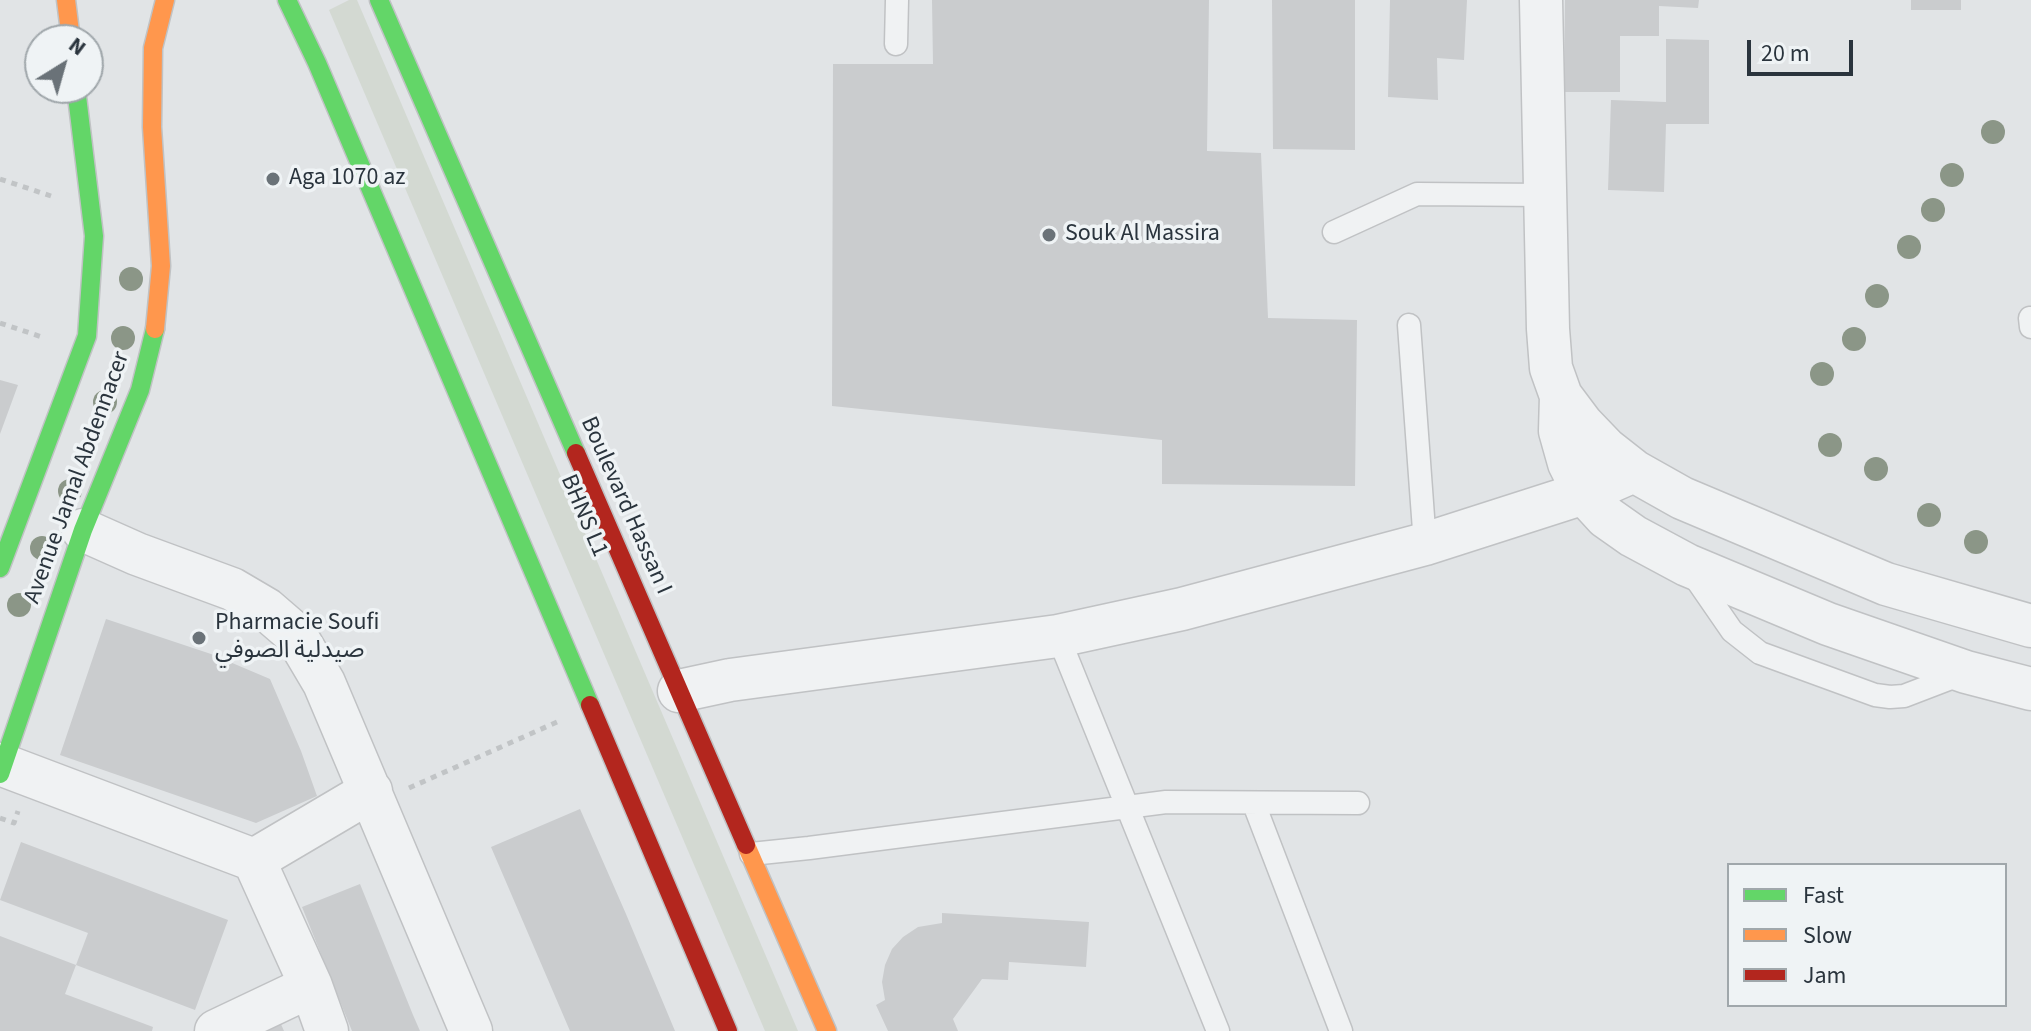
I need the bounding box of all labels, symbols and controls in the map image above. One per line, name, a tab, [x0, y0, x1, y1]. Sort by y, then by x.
north arrow	[24, 24, 104, 104]
scale bar	[1751, 24, 1857, 74]
text: N	[62, 29, 93, 64]
text: 20 m	[1761, 36, 1810, 71]
place label: Aga 1070 az	[289, 165, 405, 193]
marker: Aga 1070 az	[264, 170, 282, 188]
place label: Souk Al Massira	[1065, 221, 1220, 249]
marker: Souk Al Massira	[1040, 226, 1058, 244]
street label: Avenue Jamal Abdennacer	[19, 348, 137, 608]
street label: Boulevard Hassan I	[573, 413, 677, 599]
street label: BHNS L1	[553, 471, 613, 561]
place label: Pharmacie Soufi صيدلية الصوفي	[215, 610, 379, 666]
marker: Pharmacie Soufi صيدلية الصوفي	[190, 629, 208, 647]
legend	[1727, 863, 2007, 1007]
text: Fast	[1803, 878, 1844, 913]
text: Slow	[1803, 918, 1852, 953]
text: Jam	[1803, 958, 1847, 993]

